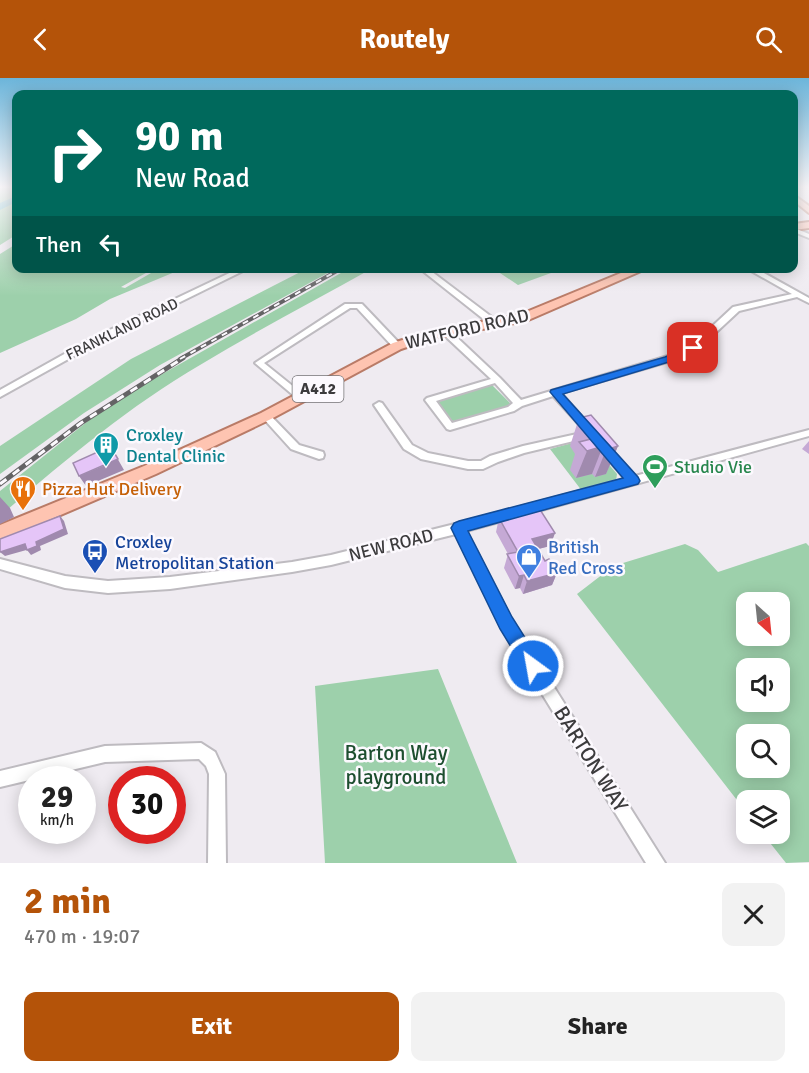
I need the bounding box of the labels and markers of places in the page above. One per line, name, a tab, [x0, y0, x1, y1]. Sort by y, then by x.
pin	[667, 322, 718, 373]
place label: Croxley Dental Clinic	[126, 424, 225, 467]
building icon: Croxley Dental Clinic	[91, 430, 121, 468]
sports icon: Studio Vie	[640, 452, 670, 490]
place label: Studio Vie	[674, 456, 752, 478]
restaurant icon: Pizza Hut Delivery	[8, 474, 38, 512]
place label: Pizza Hut Delivery	[42, 478, 182, 500]
place label: Croxley Metropolitan Station	[115, 531, 274, 574]
place label: British Red Cross	[548, 536, 623, 579]
bus stop icon: Croxley Metropolitan Station	[80, 537, 110, 575]
shop icon: British Red Cross	[514, 542, 544, 580]

